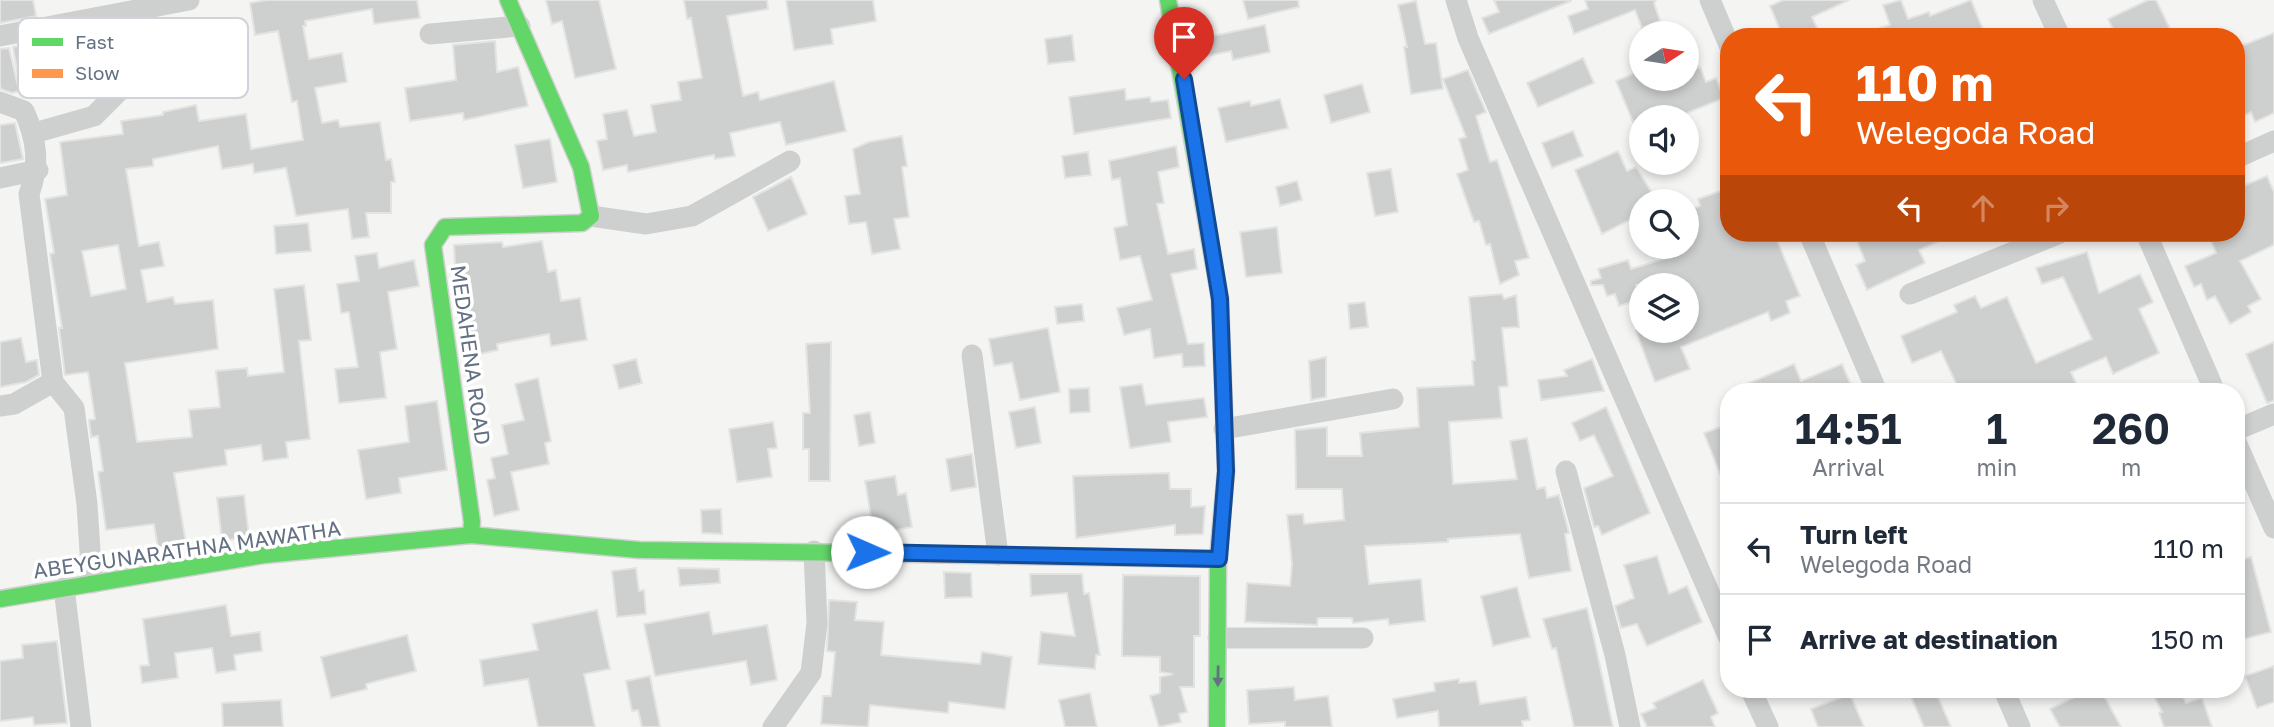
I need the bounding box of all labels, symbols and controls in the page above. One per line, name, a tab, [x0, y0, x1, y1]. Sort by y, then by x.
pin	[1154, 7, 1214, 79]
legend	[18, 18, 248, 98]
icon: arrive	[1165, 18, 1203, 56]
north arrow	[1629, 21, 1699, 91]
map controls	[1629, 21, 1699, 343]
text: Fast	[75, 30, 114, 53]
text: 110 m	[1856, 53, 1993, 112]
icon: left	[1741, 56, 1832, 147]
text: Slow	[75, 61, 120, 84]
button: sound	[1629, 105, 1699, 175]
text: Welegoda Road	[1856, 113, 2096, 151]
button: search	[1629, 189, 1699, 259]
icon: left	[1891, 189, 1929, 227]
icon: ahead	[1964, 189, 2002, 227]
icon: right	[2037, 189, 2075, 227]
street label: MEDAHENA ROAD	[445, 263, 496, 447]
button: layers	[1629, 273, 1699, 343]
text: 14:51	[1795, 403, 1902, 453]
text: 1	[1986, 403, 2007, 453]
text: 260	[2092, 403, 2170, 453]
text: Arrival	[1812, 453, 1884, 481]
text: min	[1976, 453, 2017, 481]
text: m	[2121, 453, 2141, 481]
street label: ABEYGUNARATHNA MAWATHA	[31, 515, 342, 583]
position arrow	[830, 515, 904, 589]
text: Turn left	[1800, 519, 1908, 550]
icon: left	[1741, 530, 1779, 568]
text: 110 m	[2153, 533, 2224, 564]
text: Welegoda Road	[1800, 550, 1972, 578]
icon: arrive	[1741, 621, 1779, 659]
text: Arrive at destination	[1800, 624, 2058, 655]
text: 150 m	[2151, 624, 2224, 655]
one-way arrow	[1212, 666, 1224, 688]

